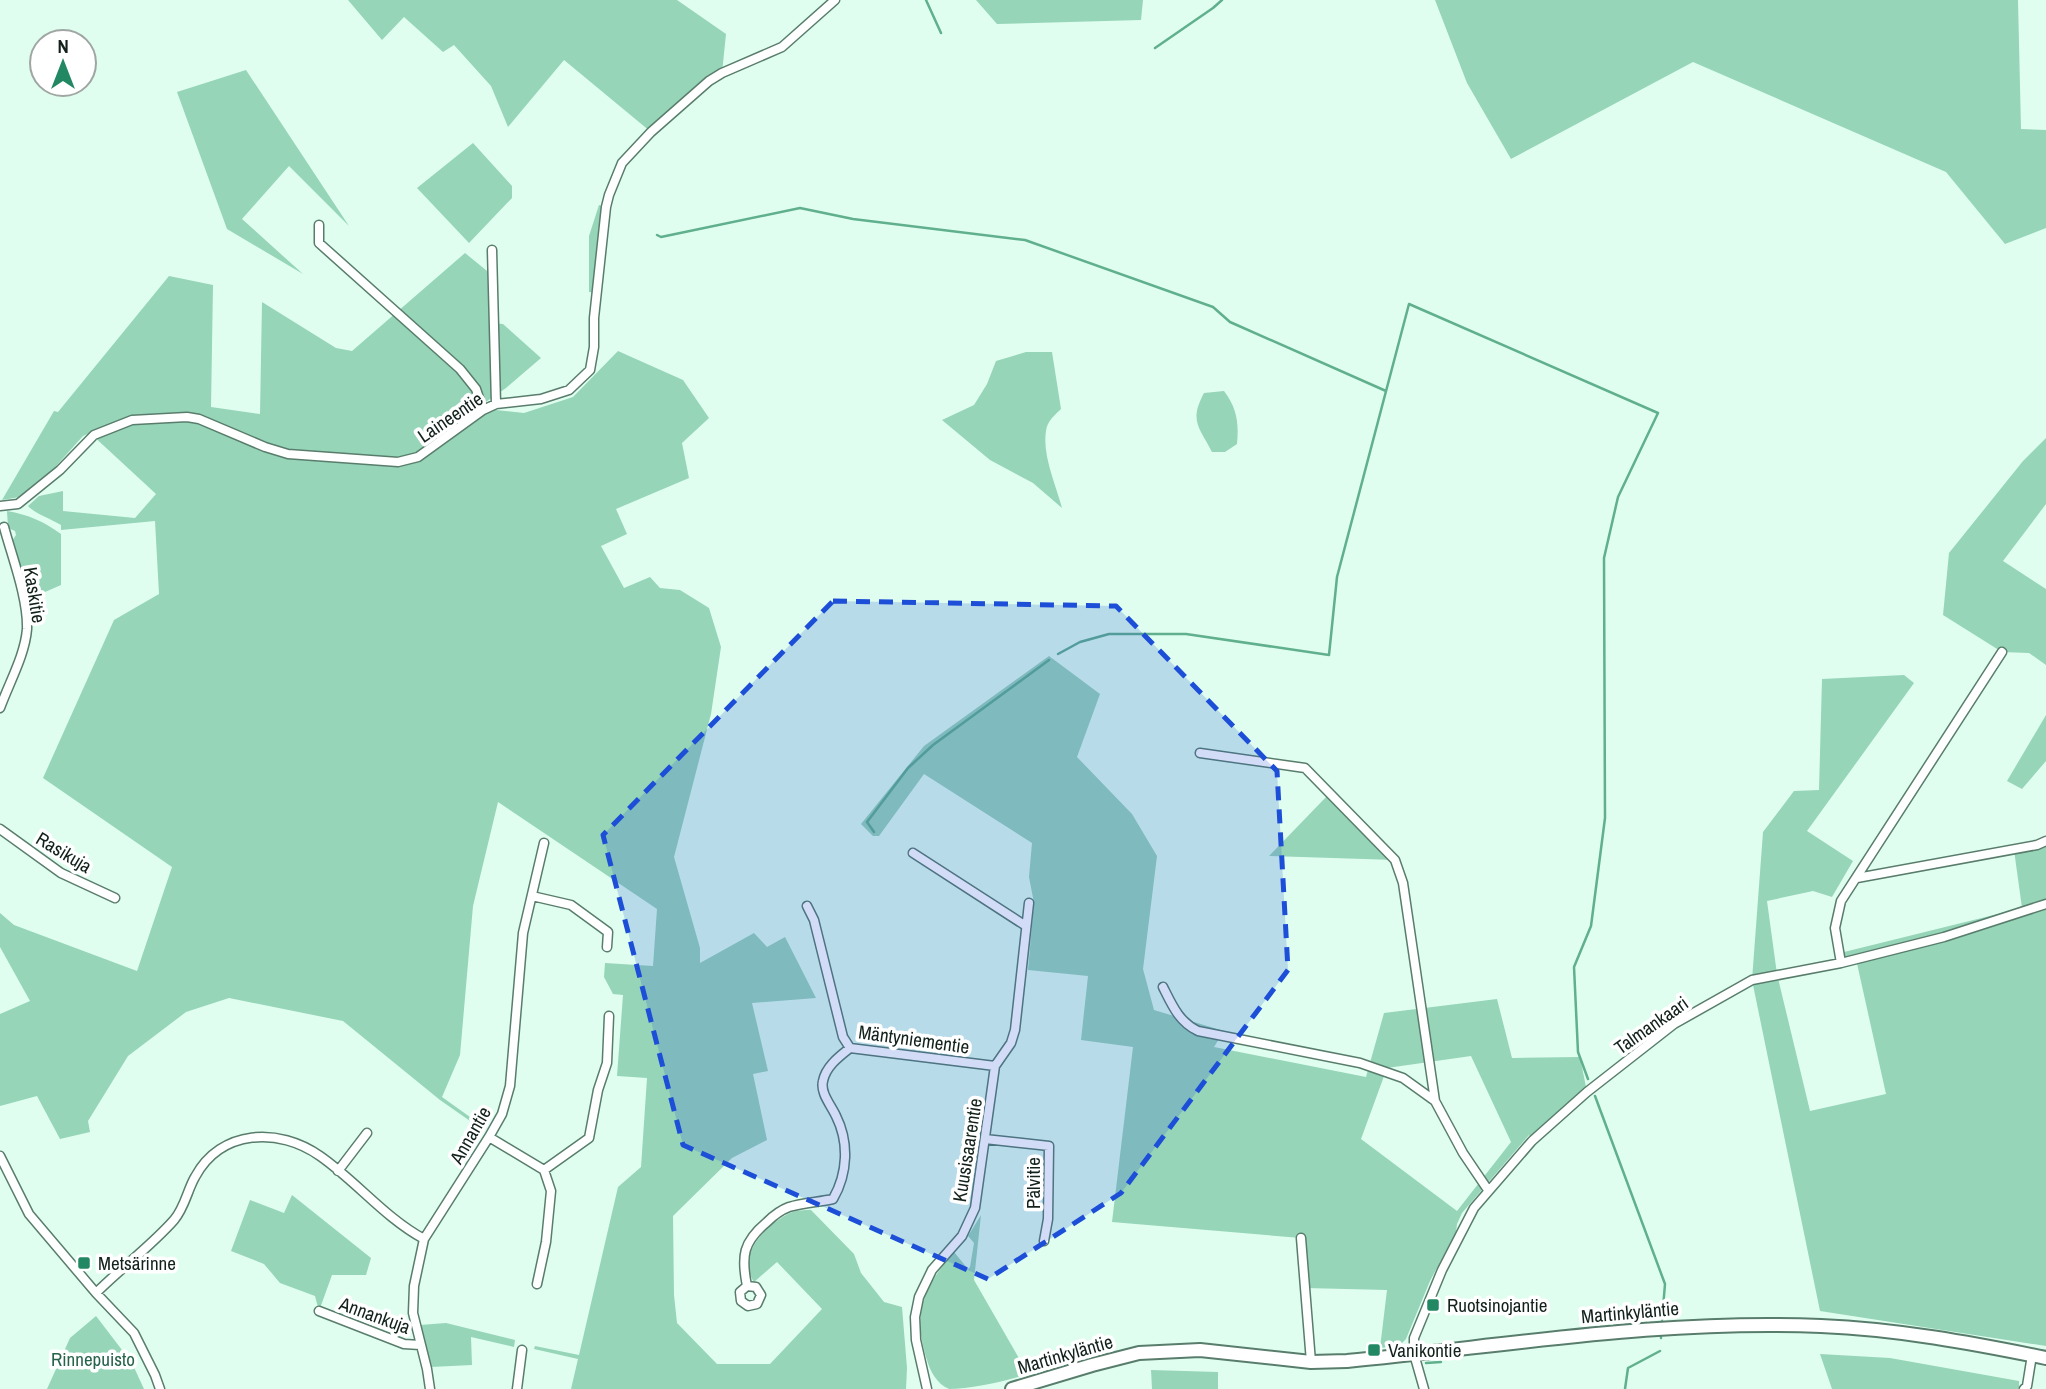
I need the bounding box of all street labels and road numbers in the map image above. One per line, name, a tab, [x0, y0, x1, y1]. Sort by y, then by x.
street label: Laineentie	[412, 386, 488, 448]
street label: Kaskitie	[18, 565, 52, 625]
street label: Rasikuja	[31, 825, 97, 879]
street label: Talmankaari	[1609, 990, 1693, 1060]
street label: Mäntyniementie	[857, 1018, 971, 1060]
street label: Kuusisaarentie	[946, 1096, 988, 1204]
street label: Annantie	[443, 1101, 497, 1169]
street label: Pälvitie	[1020, 1157, 1046, 1209]
street label: Annankuja	[335, 1290, 414, 1340]
street label: Martinkyläntie	[1580, 1295, 1680, 1329]
street label: Martinkyläntie	[1014, 1328, 1116, 1380]

